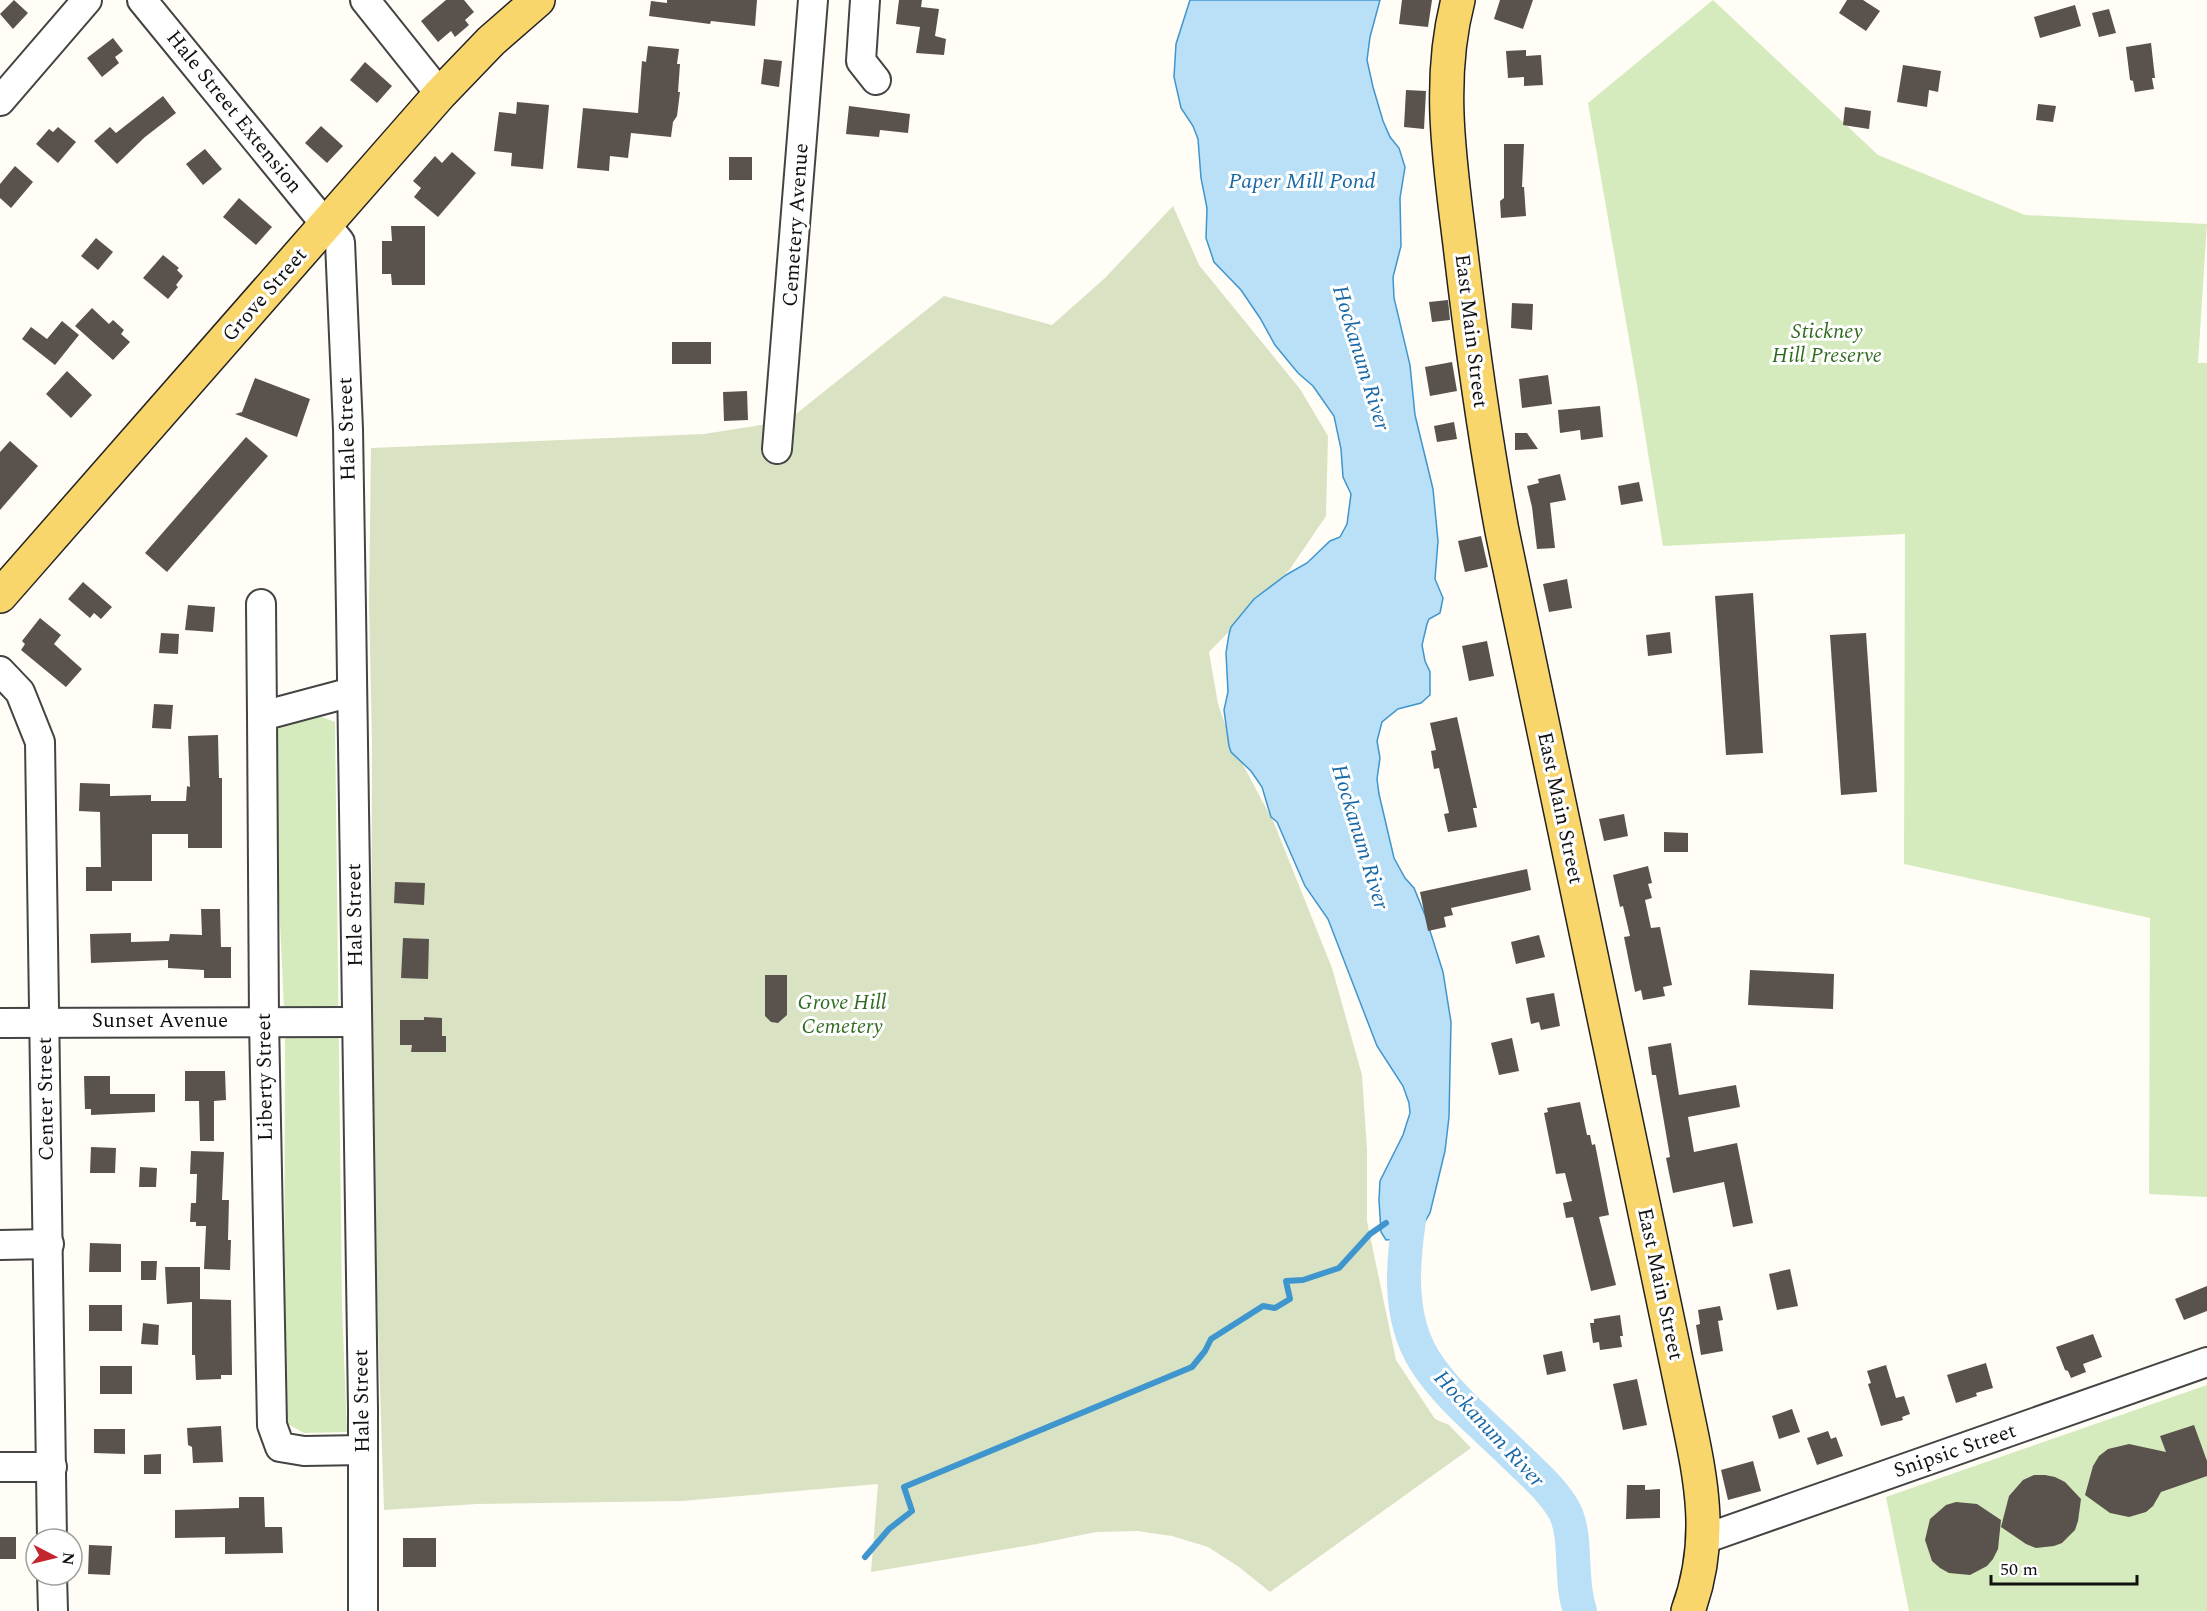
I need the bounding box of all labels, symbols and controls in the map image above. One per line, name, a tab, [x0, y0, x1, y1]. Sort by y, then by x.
street label: Hale Street Extension	[158, 23, 310, 201]
street label: Cemetery Avenue	[774, 142, 818, 308]
water label: Paper Mill Pond	[1228, 165, 1376, 198]
street label: Grove Street	[215, 241, 315, 349]
street label: East Main Street	[1446, 252, 1496, 410]
water label: Hockanum River	[1323, 281, 1399, 435]
park label: Stickney Hill Preserve	[1772, 316, 1882, 372]
street label: Hale Street	[329, 377, 365, 481]
street label: East Main Street	[1528, 729, 1592, 887]
water label: Hockanum River	[1322, 760, 1398, 914]
street label: Hale Street	[338, 863, 372, 967]
park label: Grove Hill Cemetery	[798, 987, 887, 1043]
street label: Sunset Avenue	[92, 1005, 228, 1037]
street label: Liberty Street	[248, 1013, 282, 1141]
street label: Center Street	[29, 1037, 63, 1161]
street label: East Main Street	[1628, 1205, 1692, 1363]
street label: Hale Street	[345, 1349, 379, 1453]
water label: Hockanum River	[1426, 1363, 1553, 1496]
street label: Snipsic Street	[1889, 1415, 2021, 1487]
north arrow	[24, 1527, 84, 1587]
scale bar	[1991, 1548, 2136, 1586]
text: N	[55, 1551, 81, 1567]
text: 50 m	[2000, 1556, 2038, 1583]

